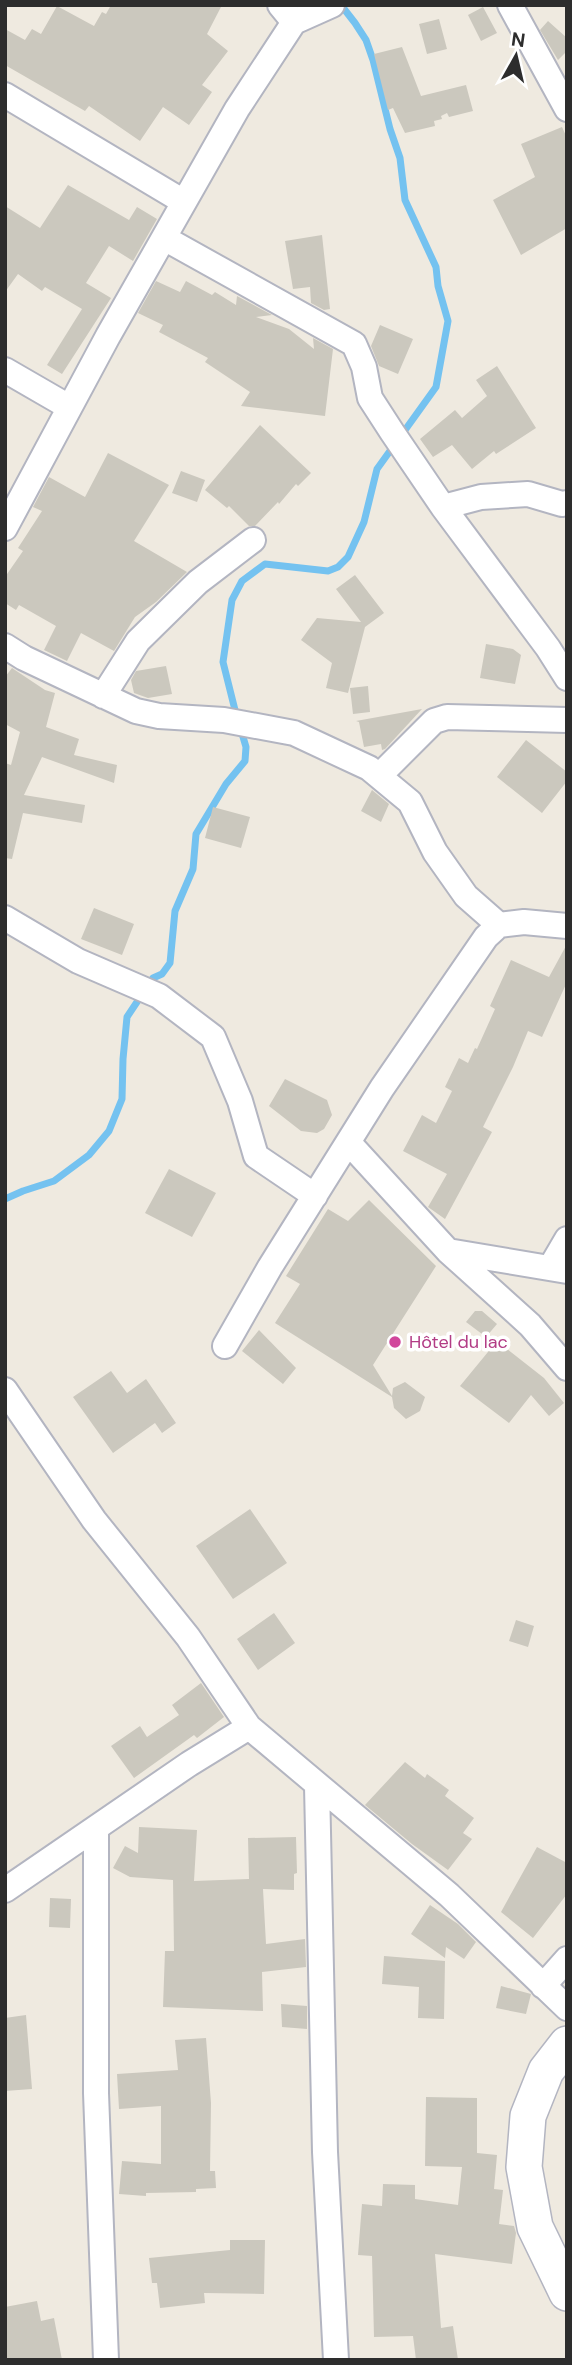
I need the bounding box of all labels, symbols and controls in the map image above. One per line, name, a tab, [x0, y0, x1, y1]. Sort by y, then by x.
north arrow	[481, 21, 551, 91]
text: N	[510, 26, 527, 53]
place label: Hôtel du lac	[409, 1330, 508, 1354]
marker: Hôtel du lac	[387, 1334, 403, 1350]

